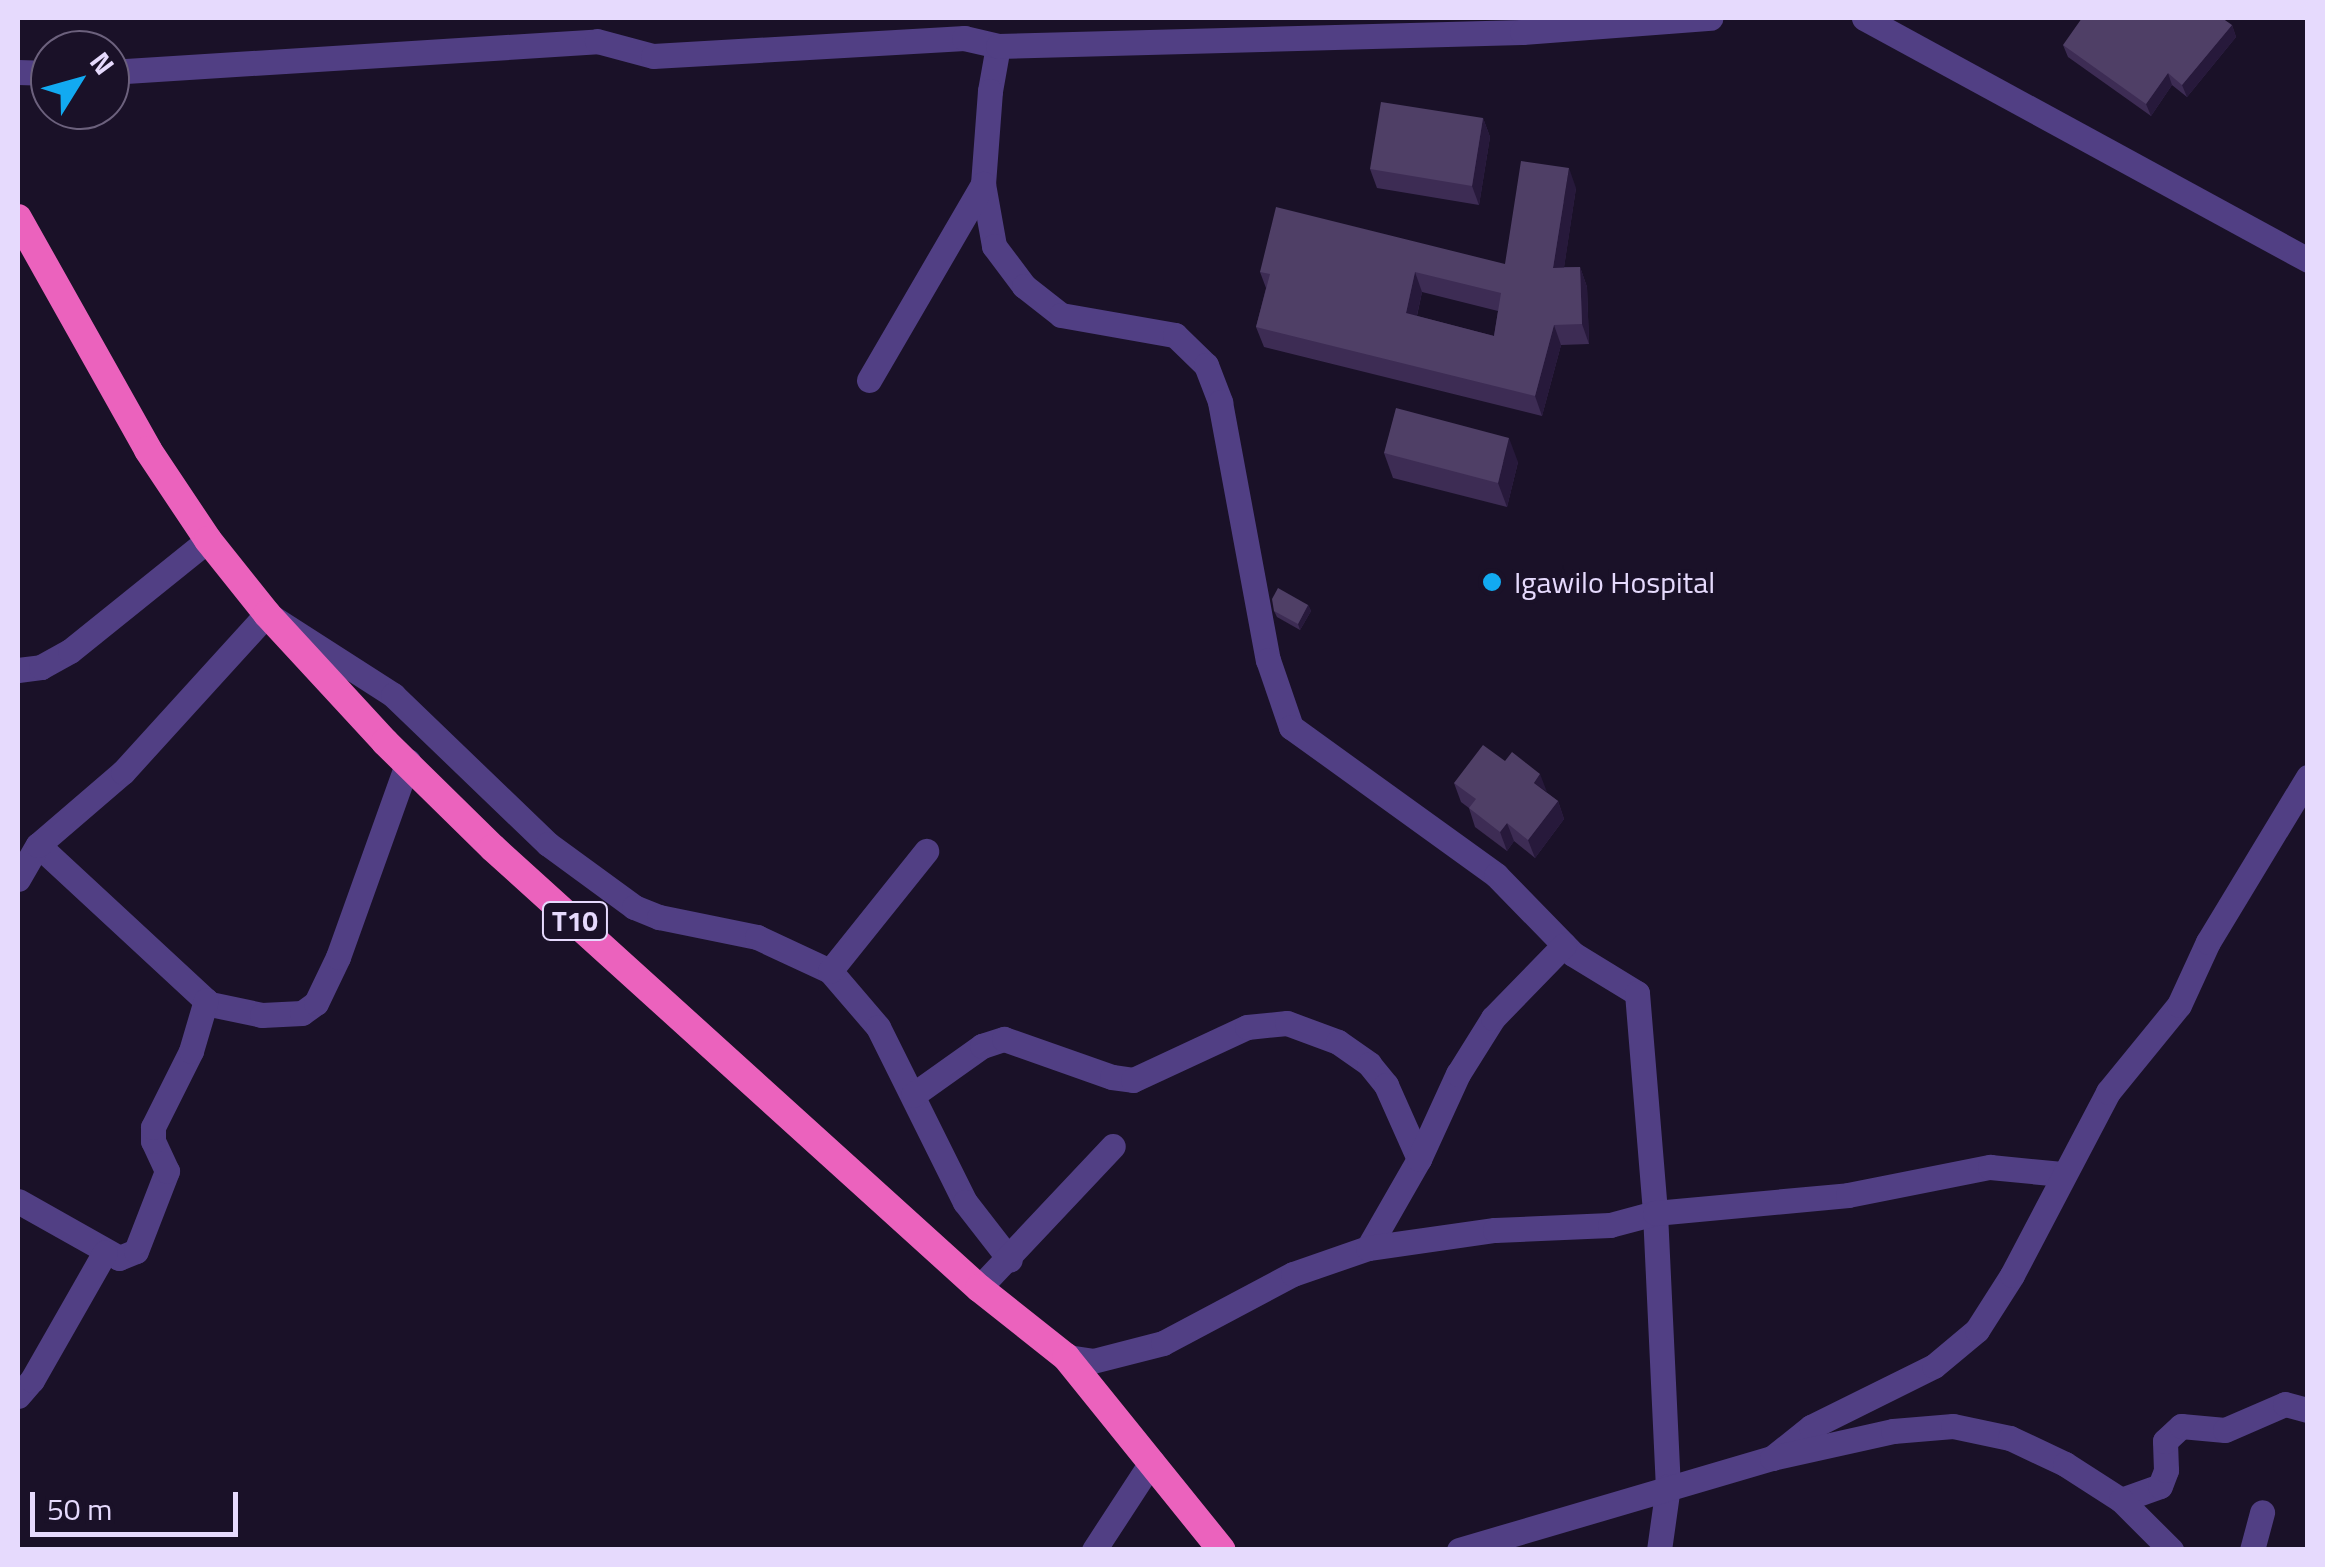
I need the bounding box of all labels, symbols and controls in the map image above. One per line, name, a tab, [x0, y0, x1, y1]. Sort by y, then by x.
north arrow	[30, 30, 130, 130]
text: N	[80, 42, 126, 84]
place label: Igawilo Hospital	[1514, 564, 1715, 600]
marker: Igawilo Hospital	[1479, 569, 1505, 595]
road number: T10	[540, 898, 610, 944]
scale bar	[35, 1472, 242, 1534]
text: 50 m	[47, 1486, 112, 1532]

